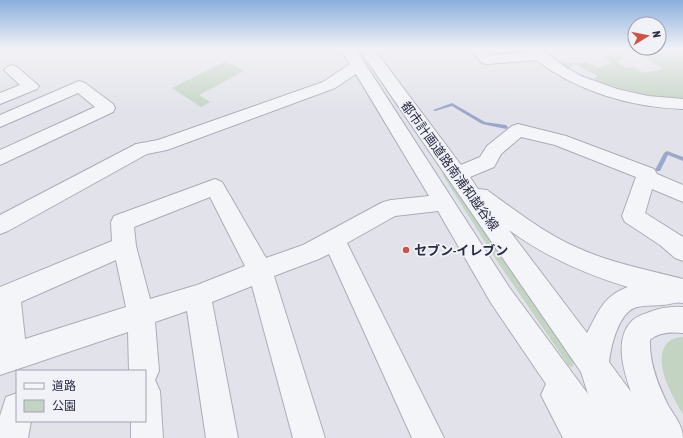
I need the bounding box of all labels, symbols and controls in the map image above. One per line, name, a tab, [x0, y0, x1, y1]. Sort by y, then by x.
north arrow	[627, 16, 667, 56]
text: N	[650, 30, 663, 39]
street label: 都市計画道路南浦和越谷線	[398, 98, 502, 234]
place label: セブン-イレブン	[414, 243, 508, 258]
marker: セブン-イレブン	[401, 245, 411, 255]
legend	[16, 370, 146, 422]
text: 道路	[52, 379, 76, 393]
text: 公園	[52, 399, 76, 413]

